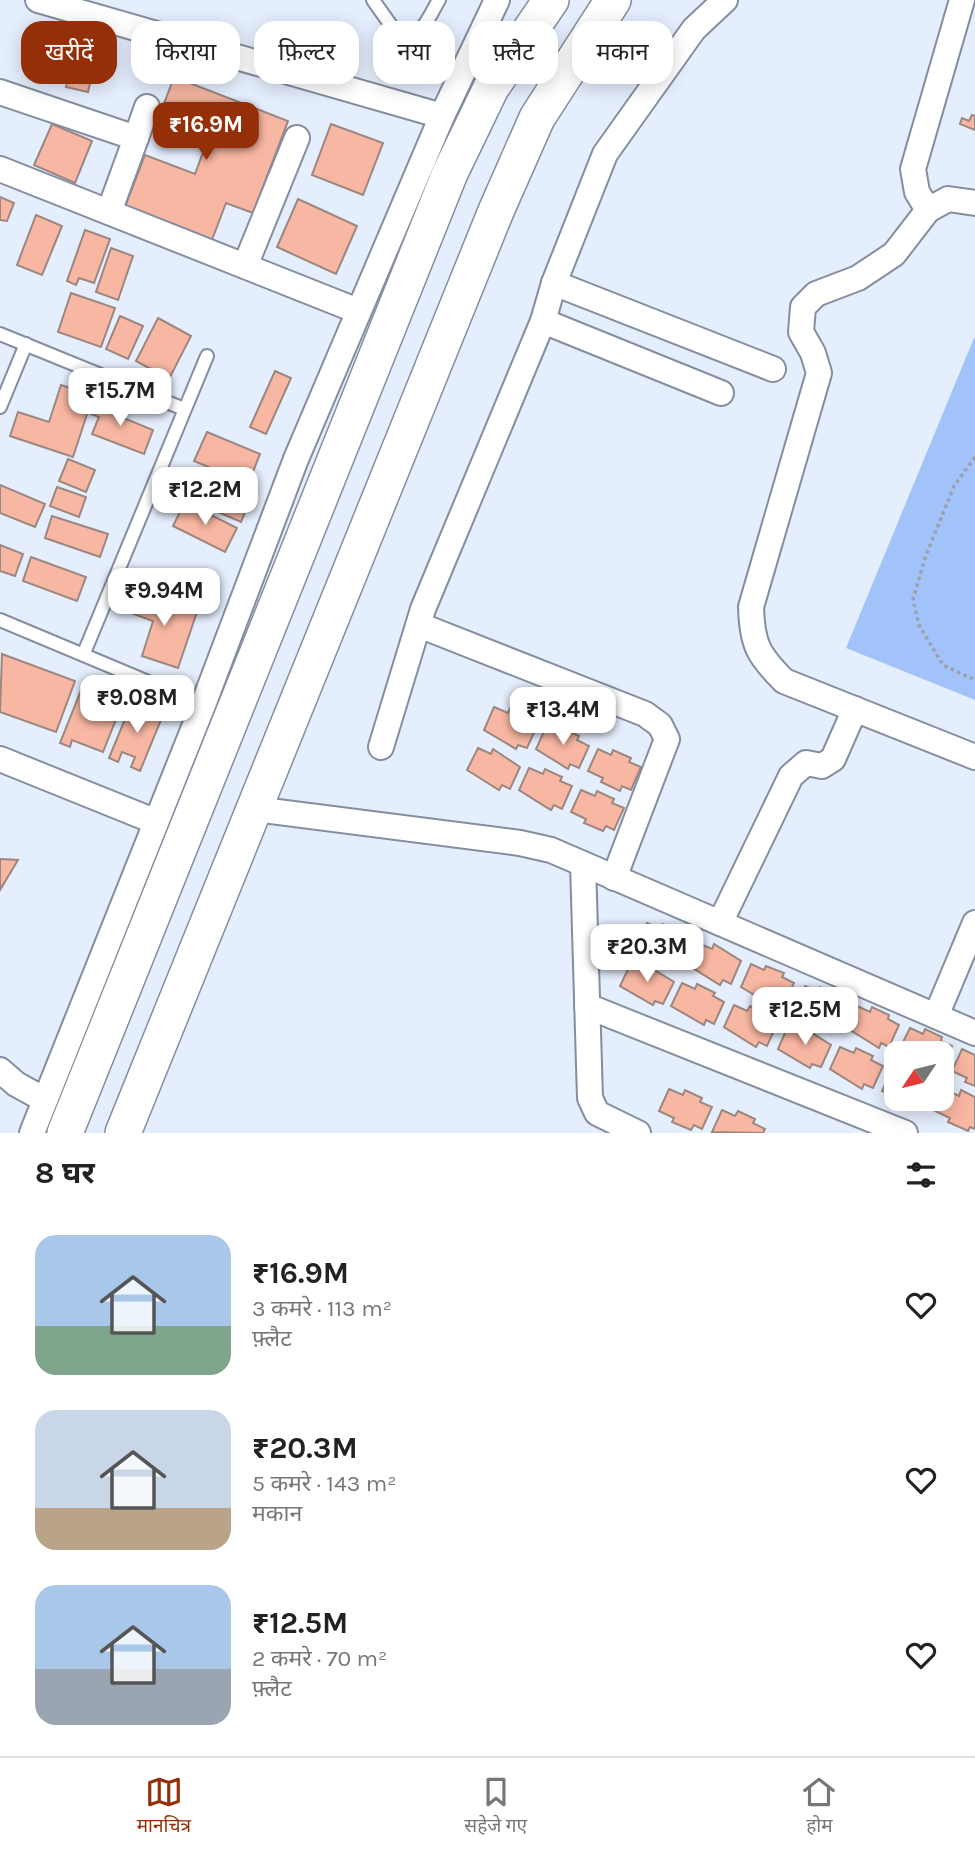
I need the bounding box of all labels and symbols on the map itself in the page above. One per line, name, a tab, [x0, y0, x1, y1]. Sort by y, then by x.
pin: ₹16.9M	[149, 102, 263, 162]
pin: ₹15.7M	[63, 368, 177, 428]
pin: ₹12.2M	[148, 468, 262, 527]
pin: ₹9.94M	[107, 568, 221, 628]
pin: ₹9.08M	[80, 676, 194, 735]
pin: ₹13.4M	[506, 688, 620, 747]
pin: ₹20.3M	[590, 925, 704, 984]
pin: ₹12.5M	[748, 988, 862, 1047]
north arrow	[884, 1041, 954, 1111]

